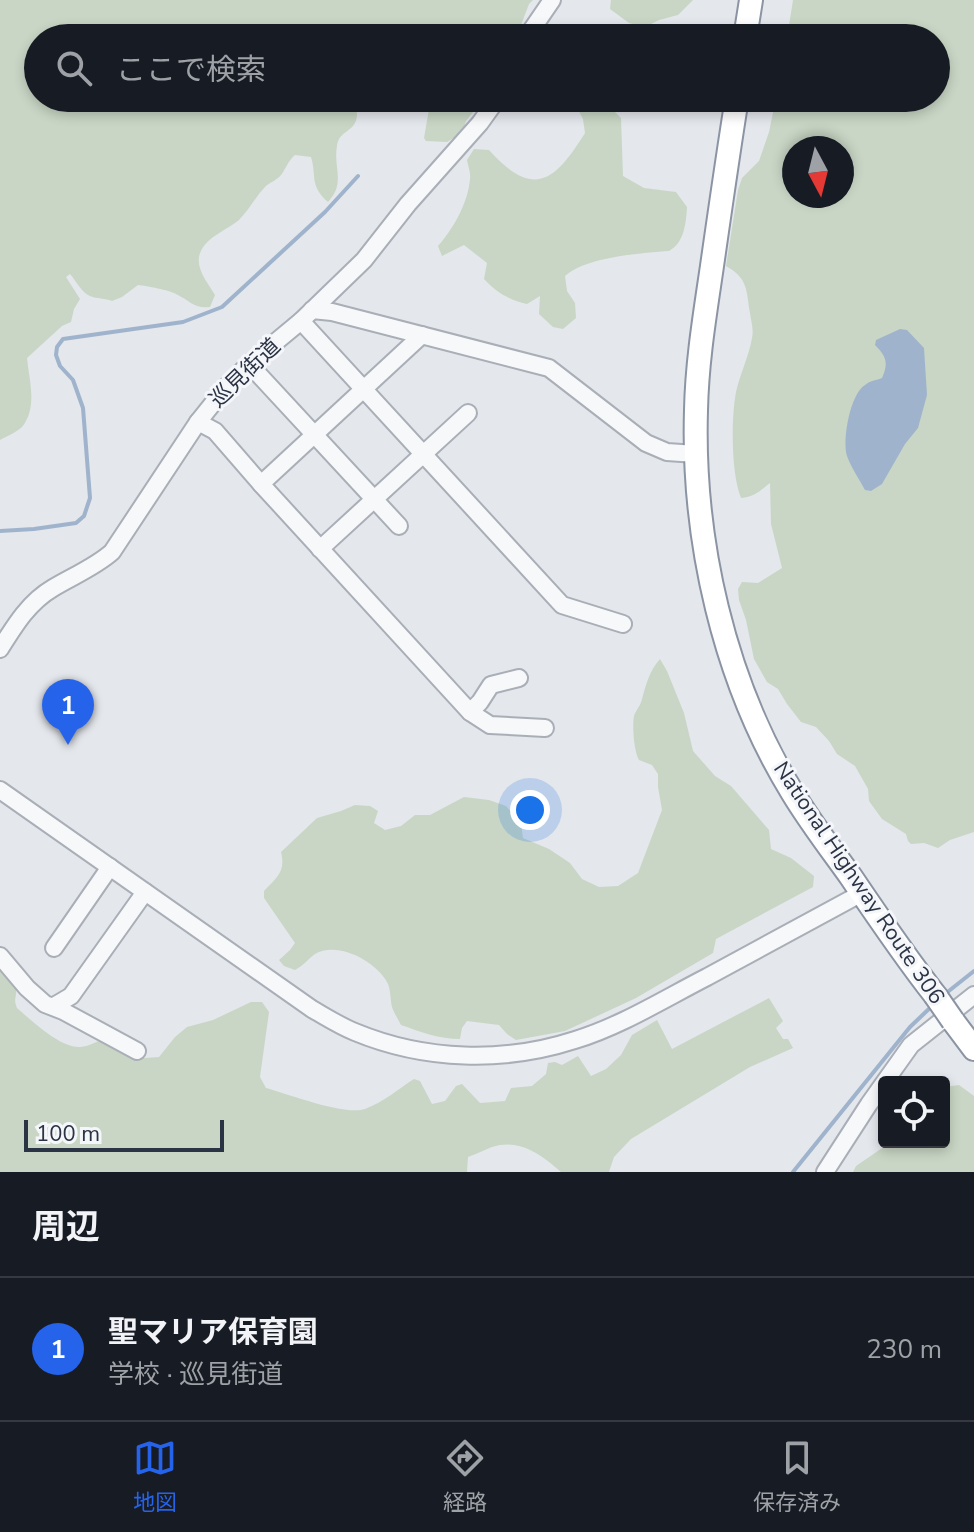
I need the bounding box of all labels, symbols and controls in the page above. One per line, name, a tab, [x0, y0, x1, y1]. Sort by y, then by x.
search box	[24, 24, 950, 112]
icon: search	[52, 46, 96, 90]
text: ここで検索	[116, 50, 266, 91]
north arrow	[782, 136, 854, 208]
street label: 巡見街道	[203, 332, 287, 414]
pin: 1	[42, 679, 94, 745]
street label: National Highway Route 306	[766, 756, 952, 1010]
your location	[510, 790, 550, 830]
map controls	[878, 1076, 950, 1148]
button: locate	[878, 1076, 950, 1148]
scale bar	[24, 1116, 224, 1152]
text: 100 m	[36, 1119, 100, 1149]
text: 周辺	[32, 1204, 100, 1250]
text: 聖マリア保育園	[108, 1312, 318, 1353]
text: 1	[50, 1332, 66, 1367]
text: 230 m	[866, 1332, 942, 1367]
text: 学校 · 巡見街道	[108, 1357, 283, 1392]
tab: 地図	[133, 1436, 177, 1518]
tab: 経路	[443, 1436, 487, 1518]
tab: 保存済み	[753, 1436, 841, 1518]

